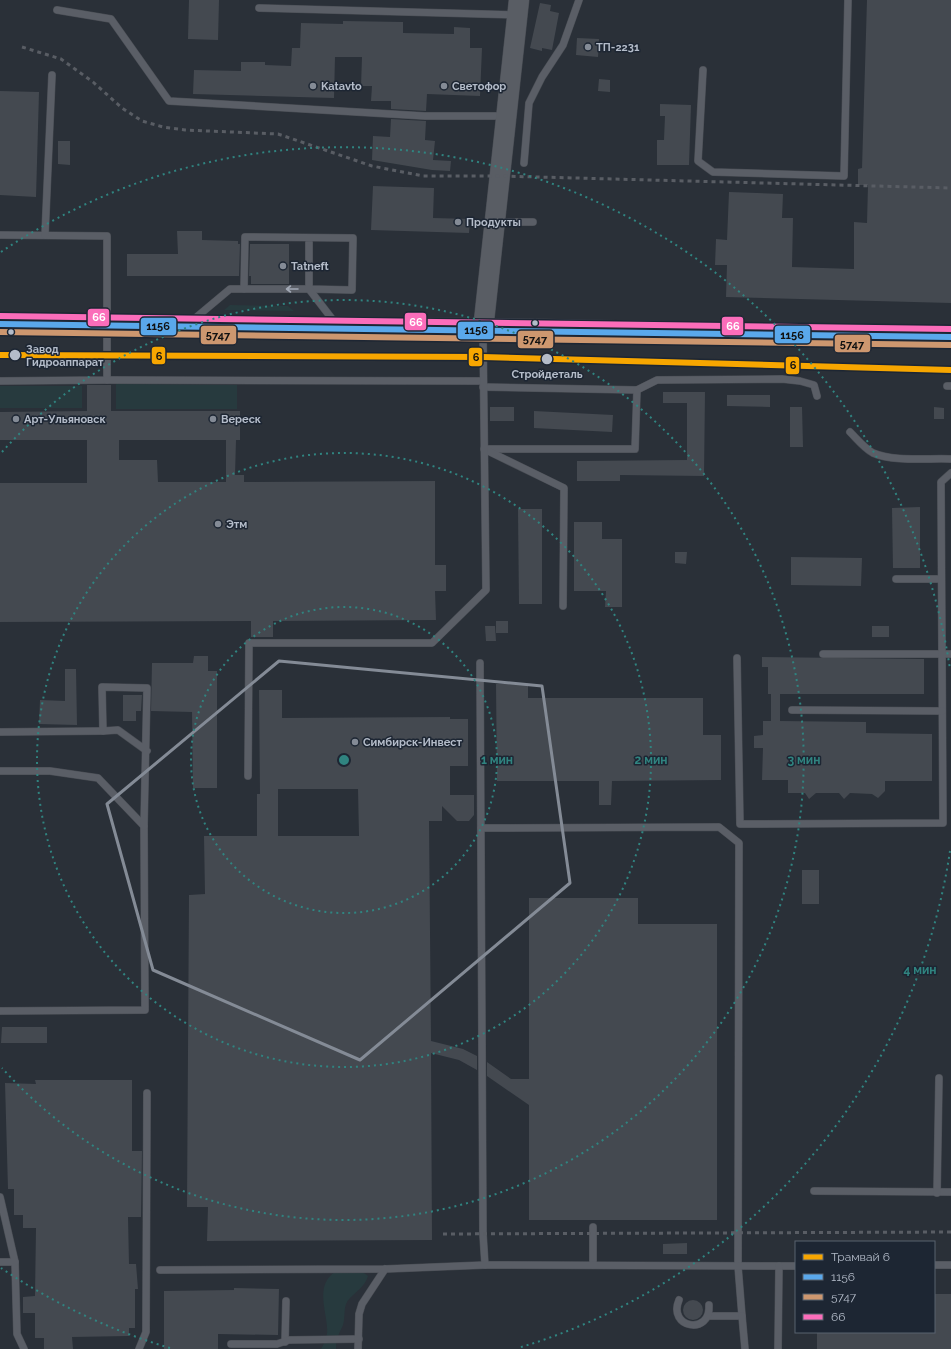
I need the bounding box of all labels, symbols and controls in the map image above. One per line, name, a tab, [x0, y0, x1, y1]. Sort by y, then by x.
place label: ТП-2231	[596, 41, 640, 54]
marker: ТП-2231	[583, 42, 593, 52]
place label: Katavto	[321, 80, 362, 93]
place label: Светофор	[452, 80, 506, 93]
marker: Katavto	[308, 81, 318, 91]
marker: Светофор	[439, 81, 449, 91]
place label: Продукты	[466, 216, 521, 229]
marker: Продукты	[453, 217, 463, 227]
place label: Tatneft	[291, 260, 330, 273]
marker: Tatneft	[278, 261, 288, 271]
one-way arrow	[286, 285, 299, 293]
line badge: 66	[87, 308, 110, 327]
text: 66	[92, 311, 106, 324]
line badge: 66	[404, 312, 427, 331]
text: 66	[409, 316, 423, 329]
line badge: 66	[721, 316, 744, 336]
line badge: 1156	[140, 317, 177, 336]
unlabelled marker	[530, 318, 540, 328]
text: 1156	[146, 320, 170, 333]
text: 66	[726, 320, 740, 333]
line badge: 1156	[457, 321, 494, 340]
text: 1156	[464, 324, 488, 337]
line badge: 5747	[200, 325, 237, 345]
line badge: 1156	[774, 325, 811, 344]
unlabelled marker	[6, 327, 16, 337]
text: 5747	[206, 329, 231, 342]
text: 1156	[780, 329, 804, 342]
line badge: 5747	[517, 330, 554, 349]
text: 5747	[523, 333, 548, 346]
line badge: 5747	[834, 334, 871, 353]
text: 5747	[840, 338, 865, 351]
place label: Завод Гидроаппарат	[26, 343, 104, 369]
line badge: 6	[151, 346, 166, 365]
line badge: 6	[468, 347, 483, 367]
marker: Завод Гидроаппарат	[8, 348, 22, 362]
text: 6	[156, 350, 163, 363]
text: 6	[473, 351, 480, 364]
marker: Стройдеталь	[540, 352, 554, 366]
line badge: 6	[785, 356, 800, 375]
text: 6	[790, 359, 797, 372]
place label: Стройдеталь	[511, 368, 583, 381]
place label: Арт-Ульяновск	[24, 413, 107, 426]
place label: Вереск	[221, 413, 262, 426]
marker: Арт-Ульяновск	[11, 414, 21, 424]
marker: Вереск	[208, 414, 218, 424]
place label: Этм	[226, 518, 247, 531]
marker: Этм	[213, 519, 223, 529]
place label: Симбирск-Инвест	[363, 736, 463, 749]
marker: Симбирск-Инвест	[350, 737, 360, 747]
centre of rings	[337, 753, 351, 767]
text: 1 мин	[481, 753, 513, 767]
text: 2 мин	[634, 753, 668, 767]
text: 3 мин	[788, 753, 820, 767]
text: 4 мин	[903, 963, 937, 977]
legend	[795, 1241, 935, 1333]
text: Трамвай 6	[831, 1250, 890, 1264]
text: 1156	[831, 1270, 855, 1284]
text: 5747	[831, 1290, 857, 1304]
text: 66	[831, 1310, 845, 1324]

